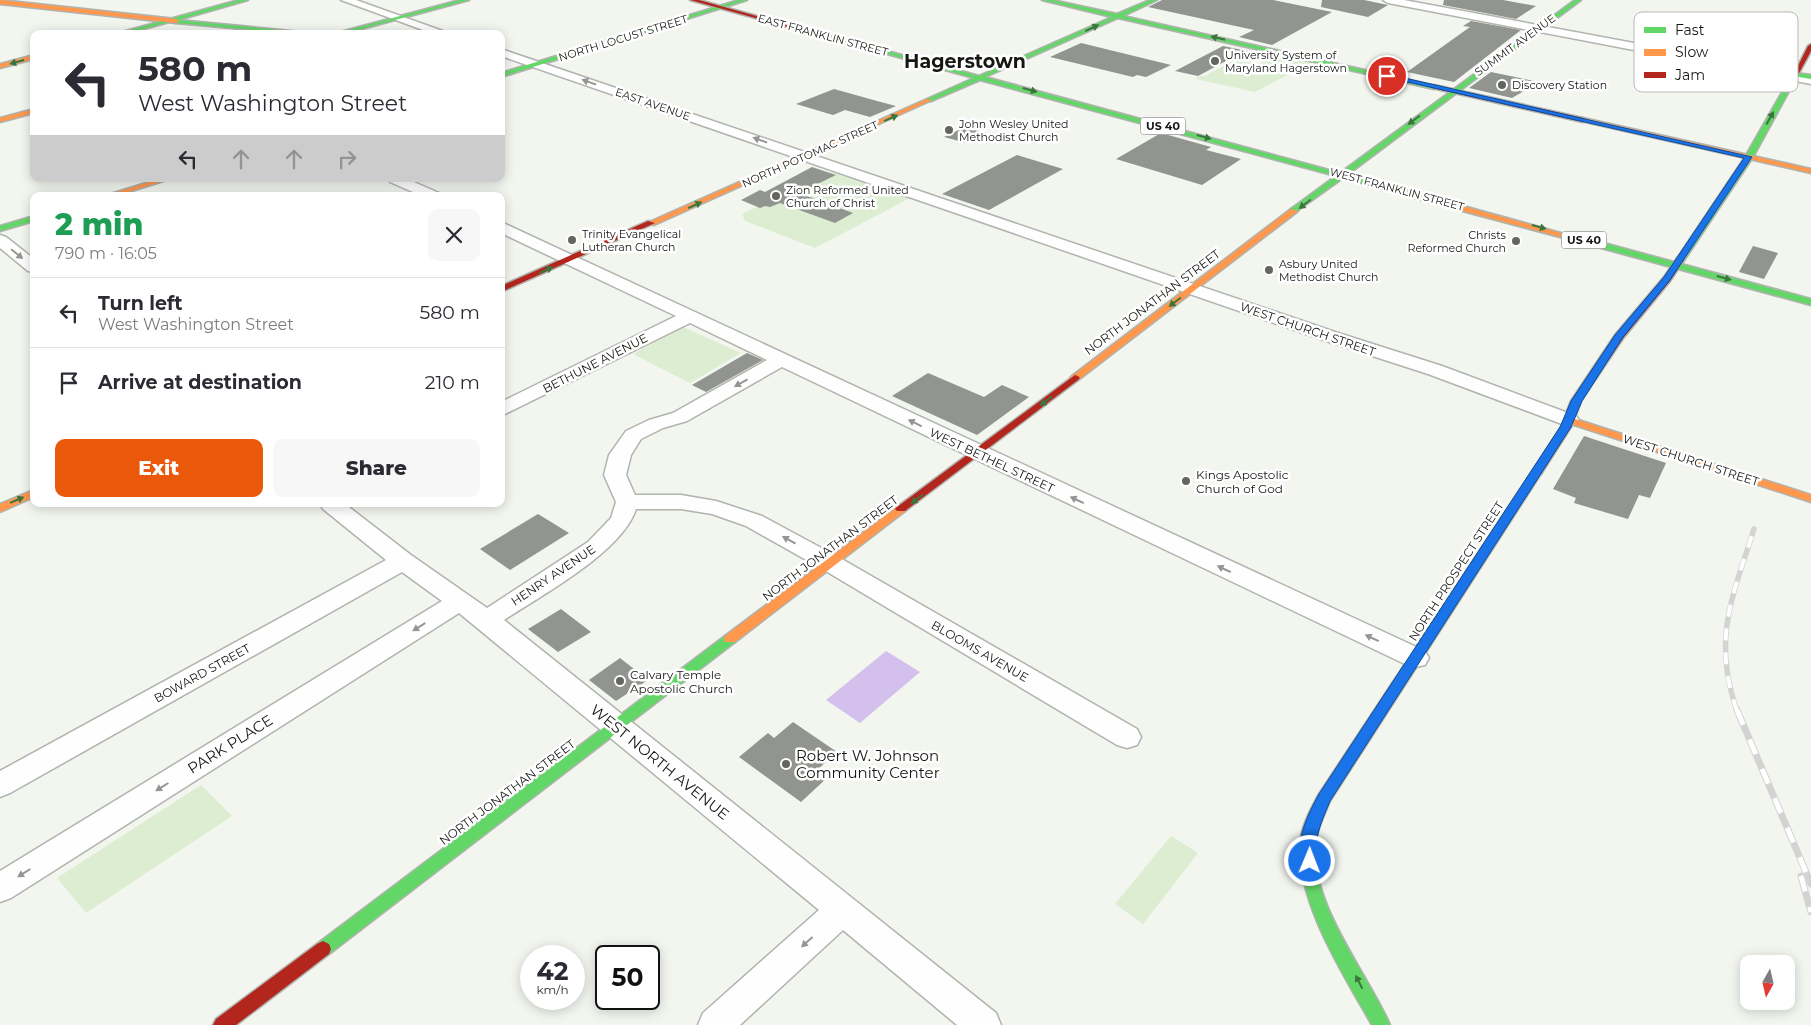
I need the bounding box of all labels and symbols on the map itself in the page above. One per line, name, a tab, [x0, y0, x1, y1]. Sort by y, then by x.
street label: EAST FRANKLIN STREET	[756, 11, 890, 59]
street label: SUMMIT AVENUE	[1472, 11, 1558, 79]
street label: NORTH LOCUST STREET	[557, 12, 690, 64]
legend	[1634, 12, 1798, 92]
text: Fast	[1675, 21, 1705, 39]
one-way arrow	[1085, 24, 1099, 32]
one-way arrow	[1210, 34, 1226, 42]
text: Slow	[1675, 43, 1709, 61]
place label: University System of Maryland Hagerstown	[1225, 48, 1347, 75]
district label: Hagerstown	[904, 50, 1026, 73]
marker: University System of Maryland Hagerstown	[1209, 55, 1221, 67]
pin	[1366, 55, 1408, 97]
one-way arrow	[9, 58, 24, 66]
text: Jam	[1674, 66, 1705, 84]
one-way arrow	[581, 78, 596, 86]
place label: Discovery Station	[1512, 78, 1607, 92]
marker: Discovery Station	[1496, 79, 1508, 91]
street label: EAST AVENUE	[614, 85, 692, 123]
one-way arrow	[1022, 86, 1037, 94]
one-way arrow	[1766, 111, 1774, 126]
one-way arrow	[884, 113, 898, 121]
one-way arrow	[1408, 115, 1421, 126]
street label: NORTH POTOMAC STREET	[740, 117, 881, 190]
place label: John Wesley United Methodist Church	[958, 117, 1069, 144]
road number: US 40	[1140, 118, 1186, 134]
marker: John Wesley United Methodist Church	[943, 124, 955, 136]
one-way arrow	[1196, 133, 1211, 141]
one-way arrow	[752, 136, 767, 143]
street label: WEST FRANKLIN STREET	[1328, 164, 1466, 214]
place label: Zion Reformed United Church of Christ	[786, 183, 909, 210]
marker: Zion Reformed United Church of Christ	[770, 190, 782, 202]
one-way arrow	[1298, 199, 1312, 209]
one-way arrow	[688, 200, 702, 208]
one-way arrow	[1531, 224, 1546, 232]
place label: Trinity Evangelical Lutheran Church	[582, 227, 681, 254]
place label: Christs Reformed Church	[1407, 228, 1507, 255]
road number: US 40	[1562, 232, 1606, 248]
marker: Trinity Evangelical Lutheran Church	[566, 234, 578, 246]
marker: Christs Reformed Church	[1510, 235, 1522, 247]
street label: NORTH JONATHAN STREET	[1081, 246, 1223, 358]
one-way arrow	[10, 248, 23, 259]
place label: Asbury United Methodist Church	[1279, 257, 1379, 284]
marker: Asbury United Methodist Church	[1263, 264, 1275, 276]
one-way arrow	[539, 265, 553, 273]
one-way arrow	[1716, 274, 1731, 282]
one-way arrow	[1168, 297, 1182, 307]
street label: WEST CHURCH STREET	[1238, 299, 1378, 359]
street label: BETHUNE AVENUE	[540, 330, 650, 396]
one-way arrow	[733, 379, 748, 387]
one-way arrow	[1039, 396, 1053, 406]
one-way arrow	[907, 419, 922, 427]
street label: WEST BETHEL STREET	[927, 424, 1057, 496]
street label: WEST CHURCH STREET	[1621, 431, 1761, 489]
place label: Kings Apostolic Church of God	[1196, 467, 1289, 496]
marker: Kings Apostolic Church of God	[1180, 475, 1192, 487]
street label: NORTH JONATHAN STREET	[759, 492, 901, 604]
one-way arrow	[911, 494, 924, 505]
one-way arrow	[1070, 495, 1084, 503]
one-way arrow	[10, 496, 24, 504]
street label: NORTH PROSPECT STREET	[1405, 498, 1507, 644]
one-way arrow	[782, 536, 796, 545]
street label: HENRY AVENUE	[508, 541, 598, 609]
one-way arrow	[1217, 564, 1232, 573]
street label: BLOOMS AVENUE	[929, 617, 1031, 685]
one-way arrow	[412, 622, 425, 631]
one-way arrow	[1365, 633, 1379, 641]
street label: BOWARD STREET	[151, 640, 253, 706]
place label: Calvary Temple Apostolic Church	[630, 667, 733, 696]
marker: Calvary Temple Apostolic Church	[614, 675, 626, 687]
street label: WEST NORTH AVENUE	[587, 700, 733, 824]
street label: PARK PLACE	[184, 710, 276, 778]
street label: NORTH JONATHAN STREET	[436, 736, 578, 848]
place label: Robert W. Johnson Community Center	[796, 746, 940, 782]
marker: Robert W. Johnson Community Center	[780, 758, 792, 770]
one-way arrow	[155, 782, 169, 792]
position arrow	[1283, 834, 1335, 886]
one-way arrow	[17, 868, 31, 877]
one-way arrow	[801, 936, 813, 948]
speed limit sign: 50	[595, 945, 660, 1010]
north arrow	[1740, 955, 1795, 1010]
one-way arrow	[1355, 974, 1363, 989]

